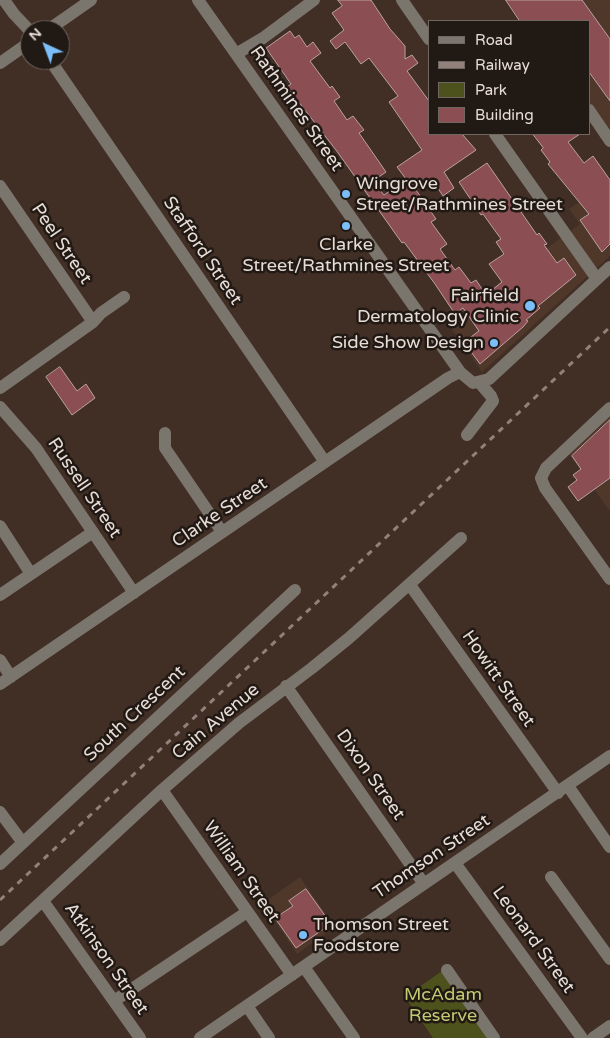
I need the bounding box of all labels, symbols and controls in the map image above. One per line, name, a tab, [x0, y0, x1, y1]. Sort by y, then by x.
north arrow	[20, 20, 70, 70]
legend	[428, 20, 590, 135]
text: N	[25, 24, 45, 44]
text: Road	[475, 31, 513, 49]
street label: Rathmines Street	[245, 42, 347, 176]
text: Railway	[475, 56, 530, 74]
text: Park	[475, 81, 507, 99]
text: Building	[475, 106, 534, 124]
place label: Wingrove Street/Rathmines Street	[356, 173, 563, 215]
marker: Wingrove Street/Rathmines Street	[340, 188, 352, 200]
street label: Stafford Street	[158, 193, 246, 309]
street label: Peel Street	[26, 199, 96, 289]
marker: Clarke Street/Rathmines Street	[340, 220, 352, 232]
place label: Clarke Street/Rathmines Street	[243, 234, 449, 276]
place label: Fairfield Dermatology Clinic	[357, 285, 519, 328]
marker: Fairfield Dermatology Clinic	[523, 299, 537, 313]
place label: Side Show Design	[332, 332, 484, 354]
marker: Side Show Design	[488, 337, 500, 349]
street label: Russell Street	[43, 434, 125, 542]
street label: Clarke Street	[168, 473, 272, 553]
street label: Howitt Street	[457, 627, 539, 731]
street label: South Crescent	[80, 662, 190, 766]
street label: Cain Avenue	[168, 679, 264, 765]
street label: Dixon Street	[331, 726, 409, 824]
street label: Thomson Street	[370, 810, 494, 904]
street label: William Street	[198, 817, 284, 927]
street label: Leonard Street	[487, 882, 579, 998]
street label: Atkinson Street	[59, 899, 153, 1019]
place label: Thomson Street Foodstore	[313, 914, 449, 956]
marker: Thomson Street Foodstore	[297, 929, 309, 941]
park label: McAdam Reserve	[404, 984, 482, 1026]

